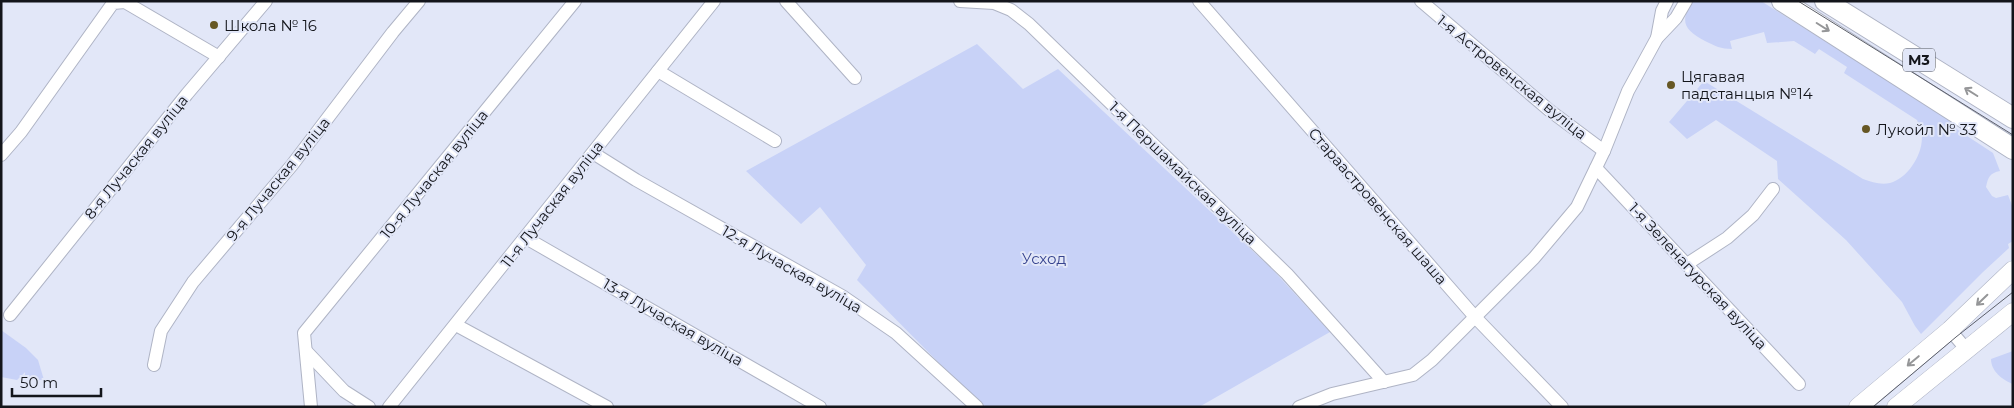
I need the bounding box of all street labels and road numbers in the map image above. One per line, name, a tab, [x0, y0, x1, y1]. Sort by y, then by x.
street label: 1-я Астровенская вуліца	[1433, 11, 1591, 143]
road number: М3	[1903, 48, 1935, 72]
street label: 8-я Лучаская вуліца	[80, 91, 192, 223]
street label: 1-я Першамайская вуліца	[1105, 97, 1261, 249]
street label: 10-я Лучаская вуліца	[376, 106, 492, 242]
street label: 9-я Лучаская вуліца	[222, 113, 334, 245]
street label: Стараастровенская шаша	[1305, 124, 1451, 288]
street label: 11-я Лучаская вуліца	[497, 137, 607, 271]
street label: 1-я Зеленагурская вуліца	[1625, 199, 1771, 353]
street label: 12-я Лучаская вуліца	[719, 221, 865, 317]
street label: 13-я Лучаская вуліца	[600, 274, 746, 370]

